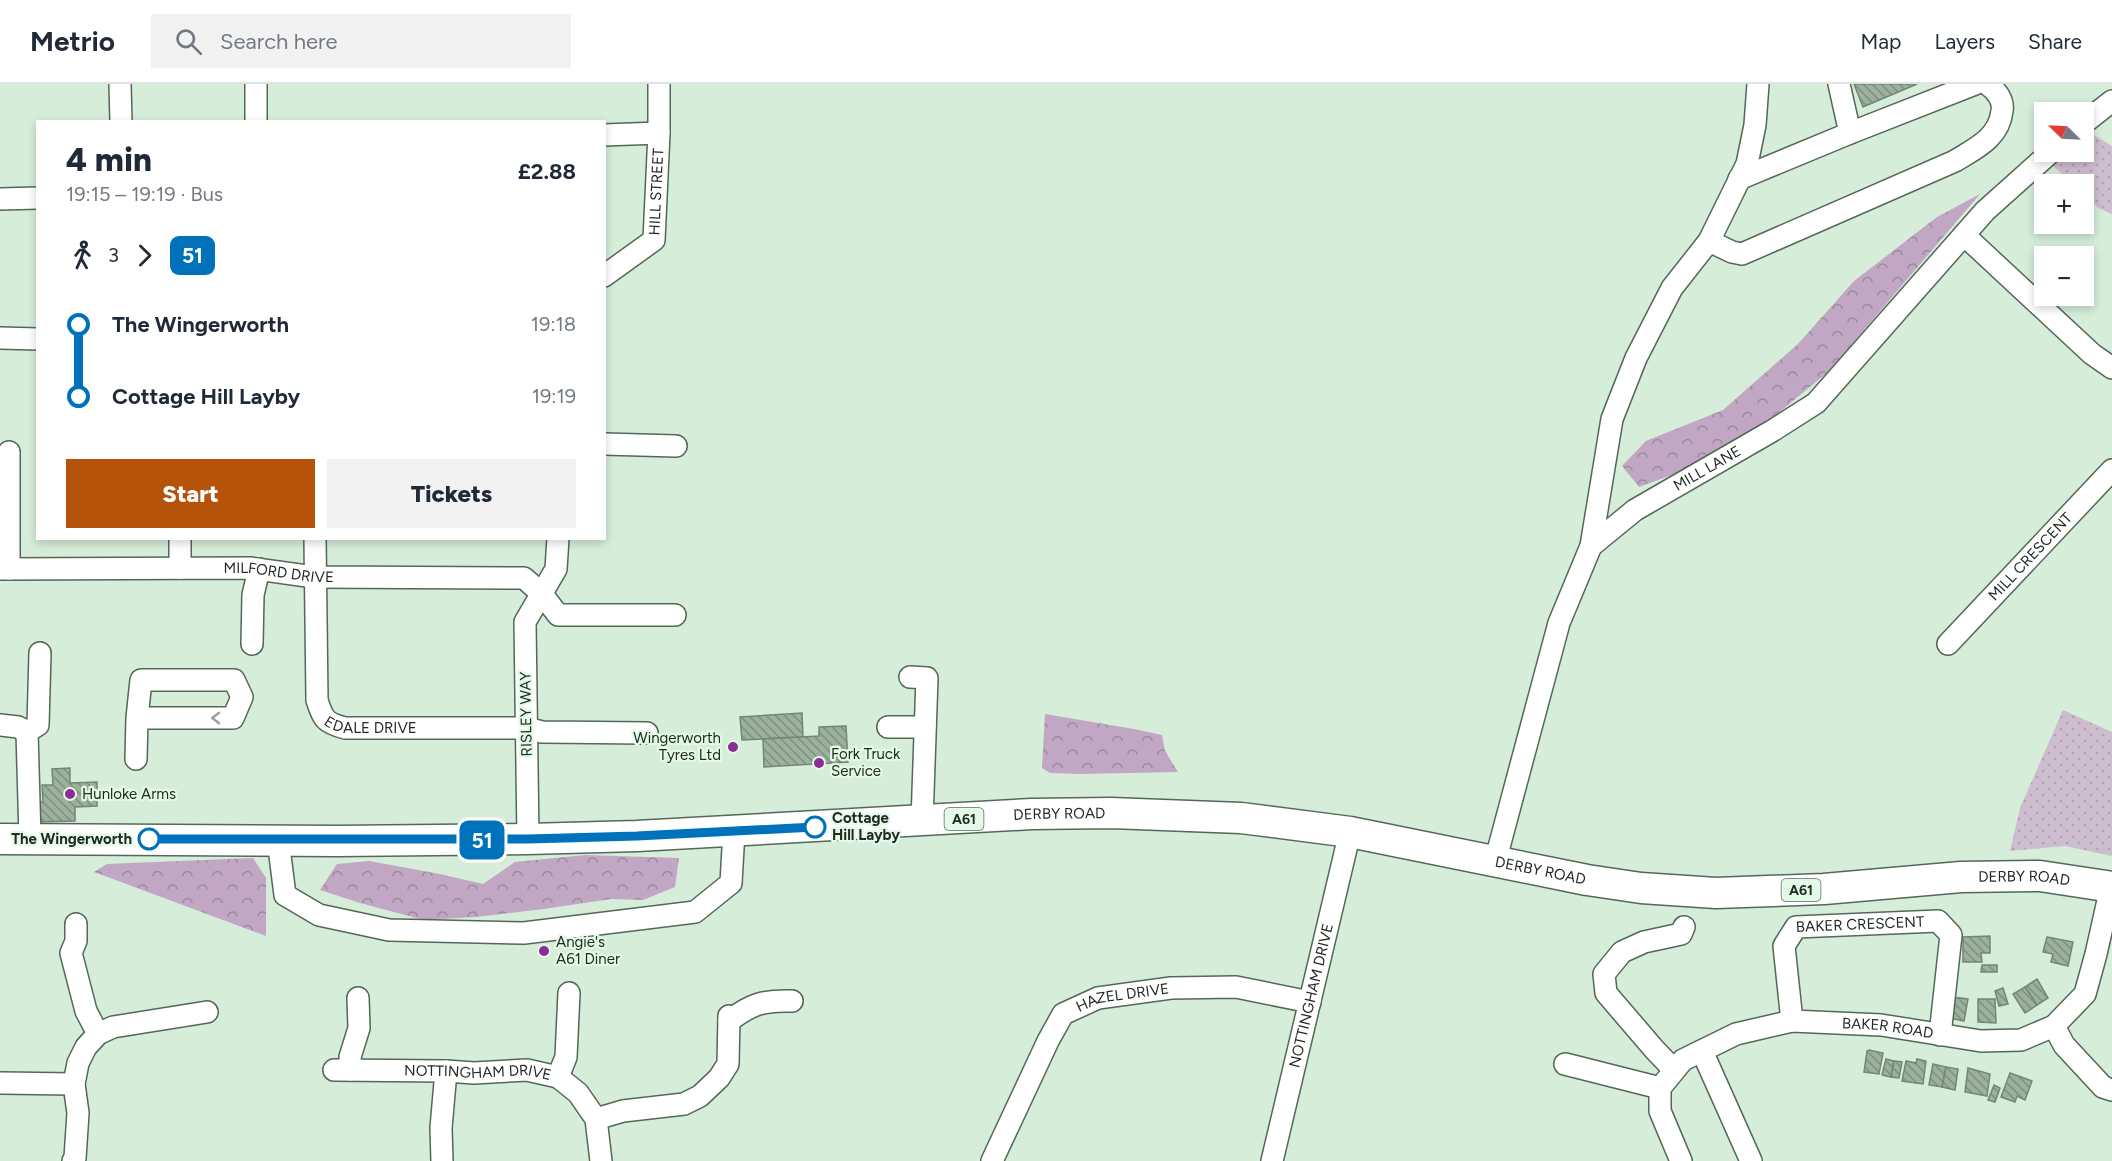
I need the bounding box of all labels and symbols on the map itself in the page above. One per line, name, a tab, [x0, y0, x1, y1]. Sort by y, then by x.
north arrow	[2034, 102, 2094, 162]
street label: HILL STREET	[645, 147, 667, 236]
street label: MILL LANE	[1670, 442, 1744, 495]
street label: MILL CRESCENT	[1985, 508, 2076, 604]
street label: MILFORD DRIVE	[224, 559, 334, 586]
street label: RISLEY WAY	[516, 671, 536, 757]
one-way arrow	[212, 712, 221, 724]
street label: EDALE DRIVE	[321, 712, 417, 737]
place label: Wingerworth Tyres Ltd	[633, 729, 721, 764]
marker: Wingerworth Tyres Ltd	[726, 740, 740, 754]
place label: Fork Truck Service	[831, 745, 901, 780]
marker: Fork Truck Service	[812, 756, 826, 770]
place label: Hunloke Arms	[82, 785, 176, 803]
marker: Hunloke Arms	[63, 787, 77, 801]
street label: DERBY ROAD	[1013, 804, 1105, 824]
road number: A61	[944, 808, 984, 830]
place label: Cottage Hill Layby	[832, 809, 900, 844]
marker: Cottage Hill Layby	[804, 816, 826, 838]
line badge: 51	[455, 820, 509, 860]
marker: The Wingerworth	[138, 828, 160, 850]
place label: The Wingerworth	[11, 830, 132, 848]
street label: DERBY ROAD	[1494, 853, 1587, 889]
street label: DERBY ROAD	[1978, 867, 2071, 889]
road number: A61	[1782, 879, 1820, 901]
street label: BAKER CRESCENT	[1796, 913, 1925, 936]
street label: NOTTINGHAM DRIVE	[1285, 922, 1337, 1070]
place label: Angie's A61 Diner	[556, 933, 620, 968]
marker: Angie's A61 Diner	[537, 944, 551, 958]
street label: HAZEL DRIVE	[1073, 979, 1170, 1016]
street label: BAKER ROAD	[1842, 1014, 1935, 1042]
street label: NOTTINGHAM DRIVE	[404, 1061, 553, 1084]

